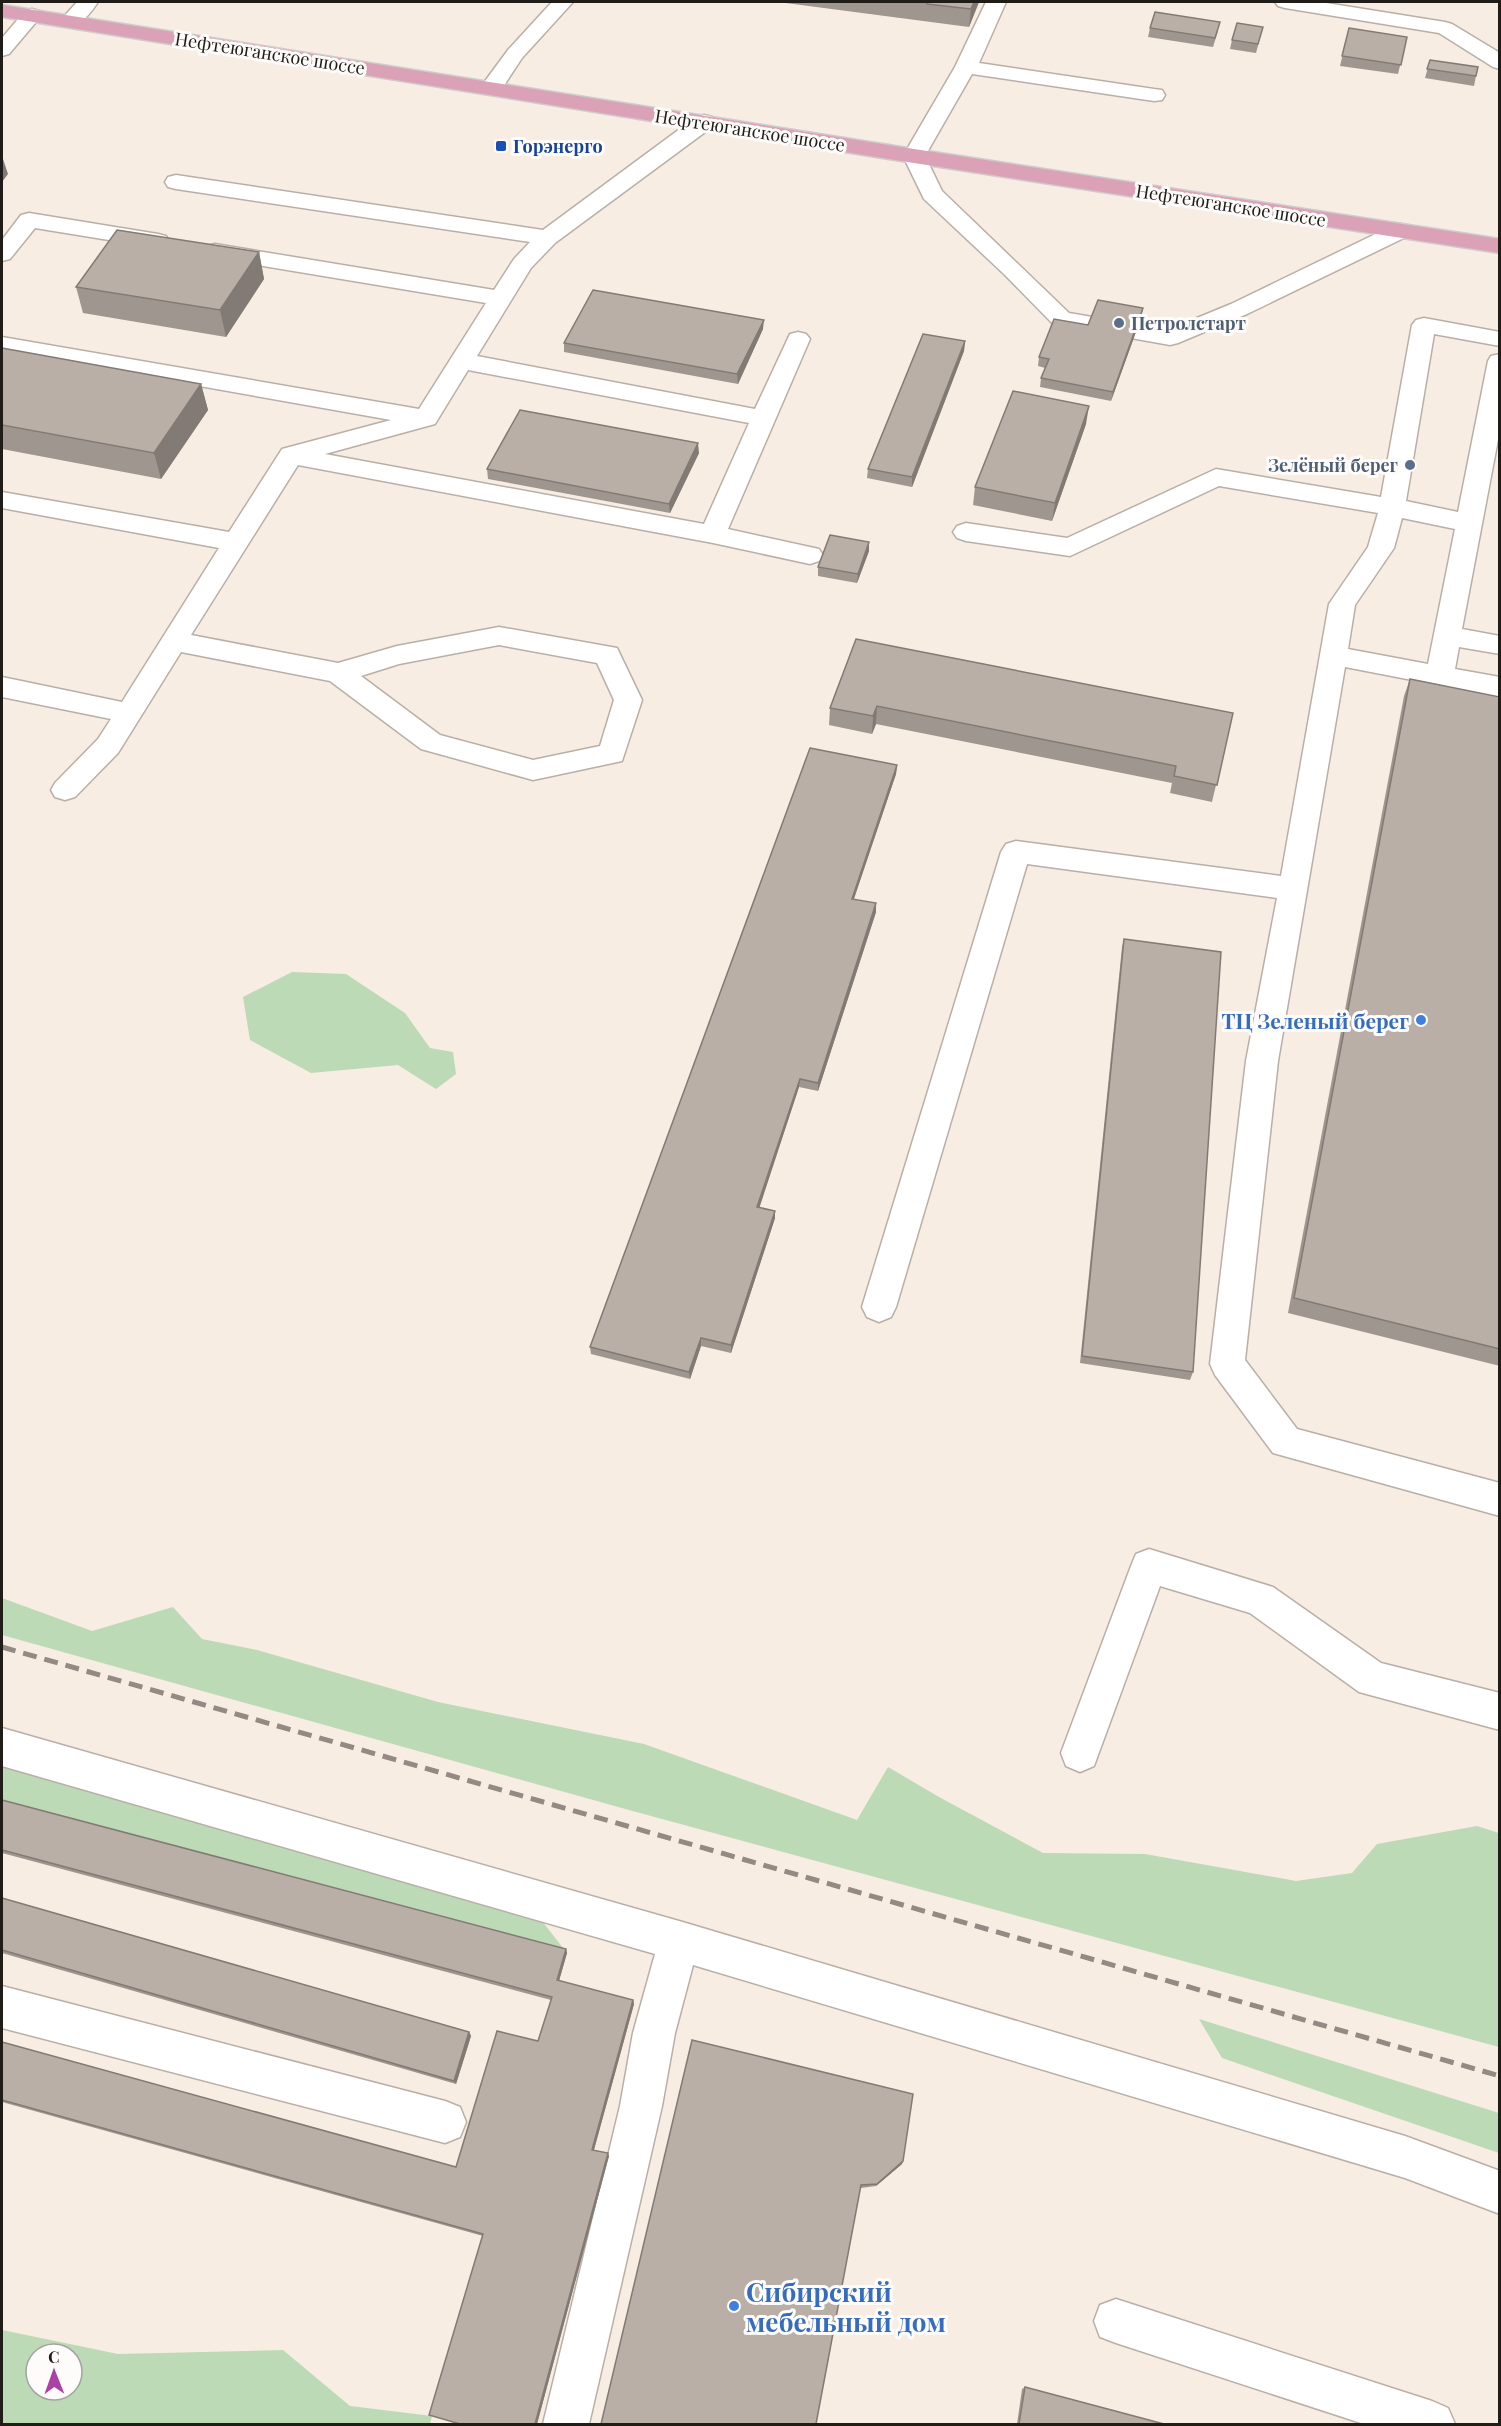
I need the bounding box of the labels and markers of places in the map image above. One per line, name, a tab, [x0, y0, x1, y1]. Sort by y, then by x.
place label: Горэнерго	[513, 134, 603, 158]
marker: Горэнерго	[494, 139, 508, 153]
place label: Петролстарт	[1131, 311, 1247, 335]
marker: Петролстарт	[1112, 316, 1126, 330]
place label: Зелёный берег	[1268, 453, 1398, 477]
marker: Зелёный берег	[1403, 458, 1417, 472]
place label: ТЦ Зеленый берег	[1222, 1006, 1409, 1034]
marker: ТЦ Зеленый берег	[1414, 1013, 1428, 1027]
place label: Сибирский мебельный дом	[746, 2274, 946, 2339]
marker: Сибирский мебельный дом	[727, 2299, 741, 2313]

